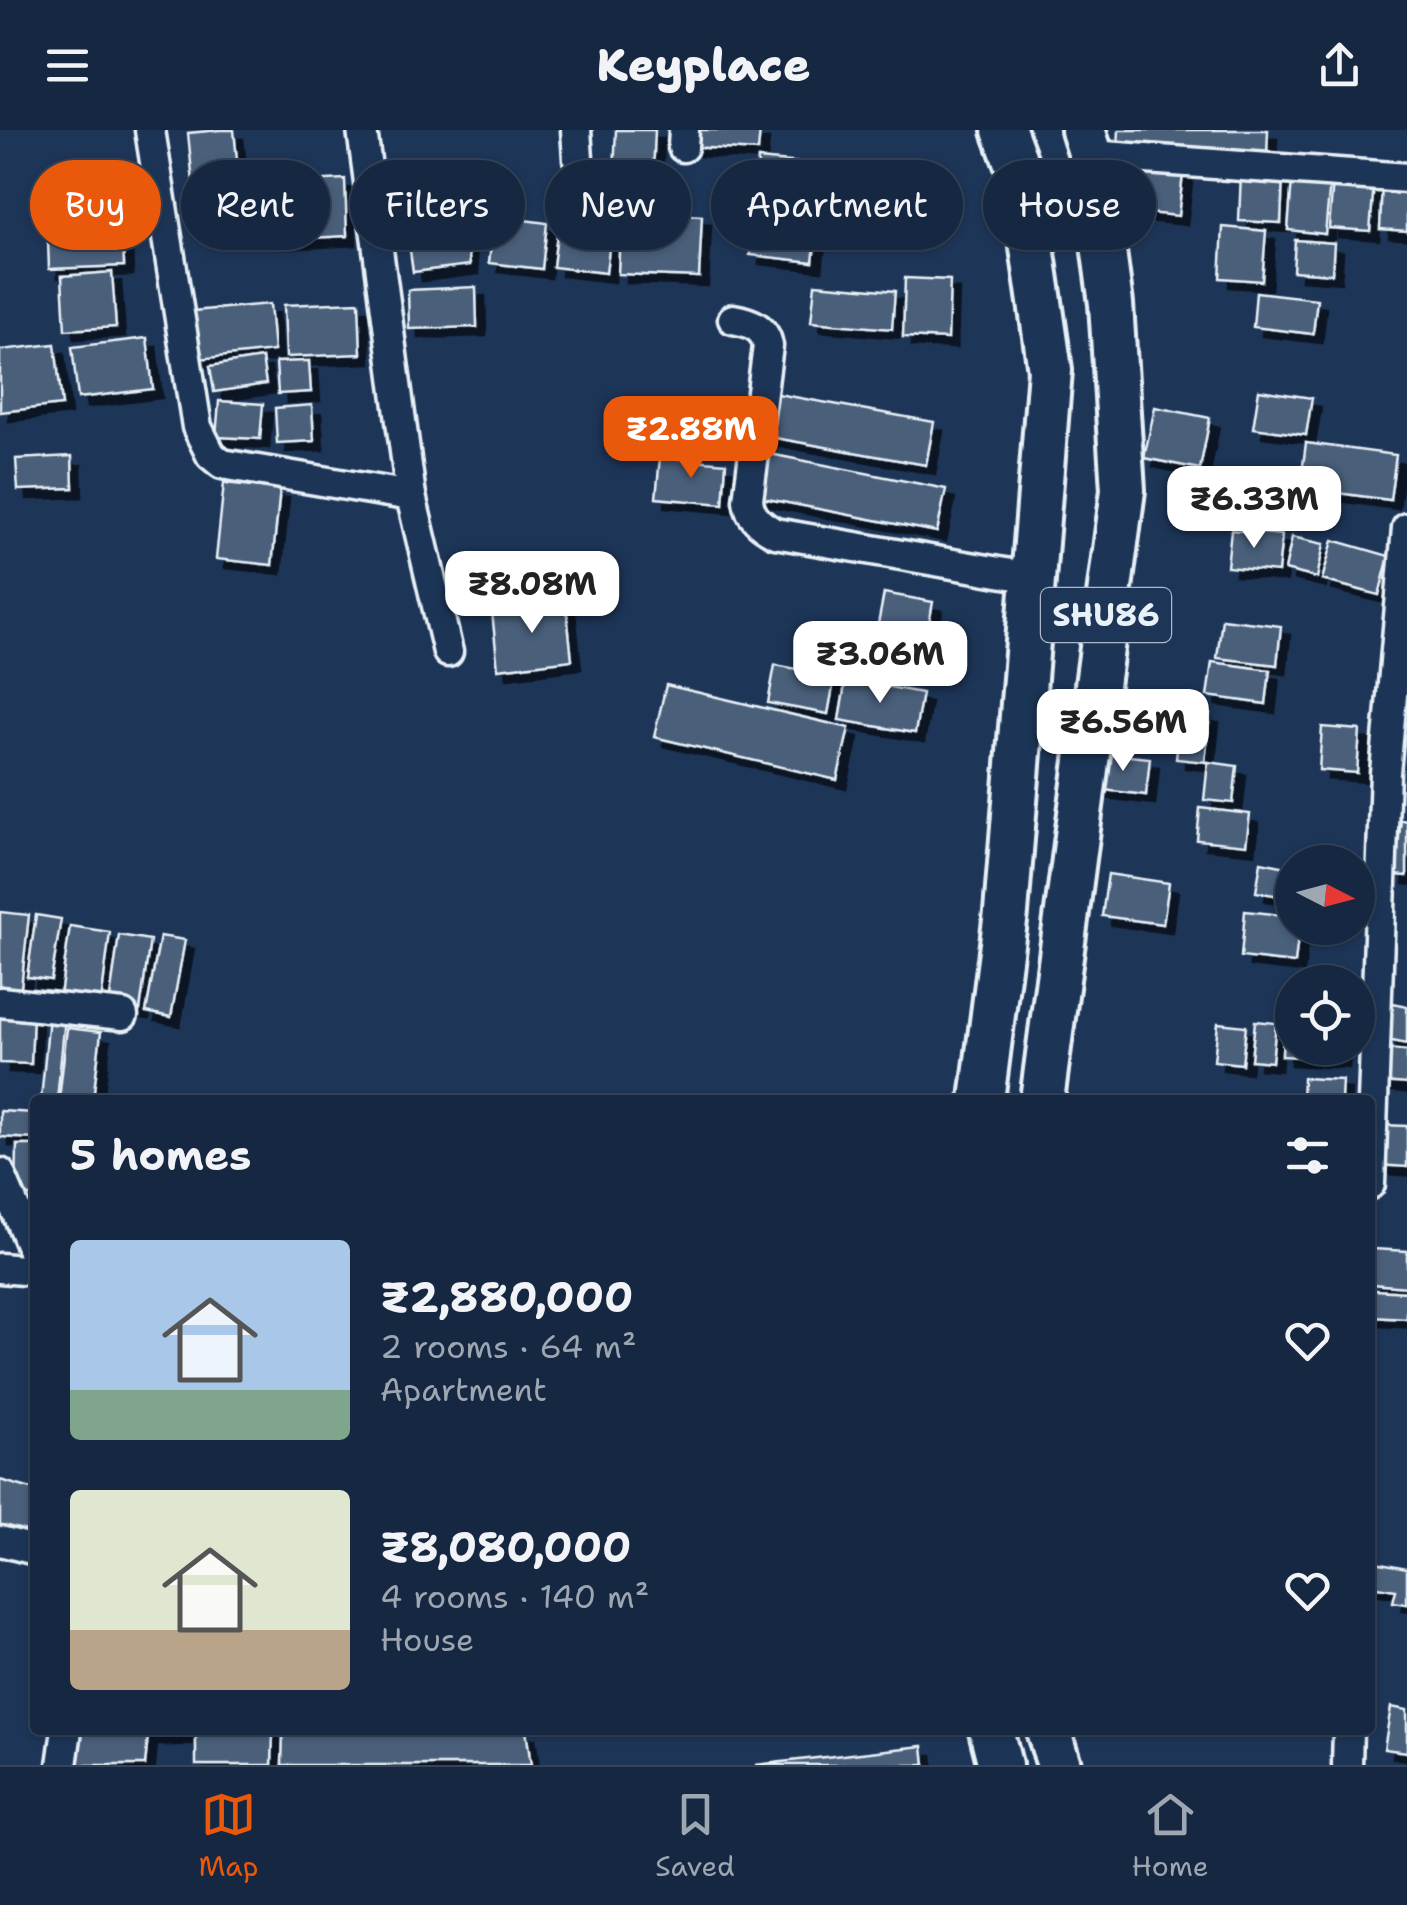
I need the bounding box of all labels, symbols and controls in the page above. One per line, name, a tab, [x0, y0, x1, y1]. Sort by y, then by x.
text: Keyplace	[597, 35, 810, 95]
icon: menu	[40, 38, 95, 93]
icon: share	[1312, 38, 1367, 93]
chip: Buy	[30, 160, 161, 250]
chip: Rent	[181, 160, 330, 250]
chip: Filters	[350, 160, 525, 250]
chip: New	[545, 160, 691, 250]
chip: Apartment	[711, 160, 963, 250]
chip: House	[983, 160, 1156, 250]
pin: ₹2.88M	[610, 396, 772, 481]
text: ₹2.88M	[625, 407, 757, 450]
pin: ₹6.33M	[1173, 466, 1335, 551]
text: ₹6.33M	[1189, 477, 1319, 520]
pin: ₹8.08M	[451, 551, 613, 636]
text: ₹8.08M	[467, 562, 597, 605]
road number: SHU86	[1041, 588, 1171, 642]
pin: ₹3.06M	[799, 621, 961, 706]
text: ₹3.06M	[815, 632, 945, 675]
pin: ₹6.56M	[1042, 689, 1204, 774]
text: ₹6.56M	[1059, 700, 1187, 743]
north arrow	[1275, 845, 1375, 945]
map controls	[1275, 845, 1375, 1065]
button: locate	[1275, 965, 1375, 1065]
text: 5 homes	[70, 1127, 251, 1183]
icon: filters	[1280, 1128, 1335, 1183]
text: ₹2,880,000	[380, 1269, 633, 1325]
icon: home	[150, 1280, 270, 1400]
icon: heart	[1280, 1313, 1335, 1368]
text: 2 rooms · 64 m²	[380, 1325, 636, 1368]
text: Apartment	[380, 1368, 547, 1411]
text: ₹8,080,000	[380, 1519, 631, 1575]
icon: home	[150, 1530, 270, 1650]
icon: heart	[1280, 1563, 1335, 1618]
text: 4 rooms · 140 m²	[380, 1575, 649, 1618]
text: House	[380, 1618, 474, 1661]
tab: Map	[198, 1787, 258, 1885]
tab: Saved	[655, 1787, 735, 1885]
tab: Home	[1132, 1787, 1209, 1885]

